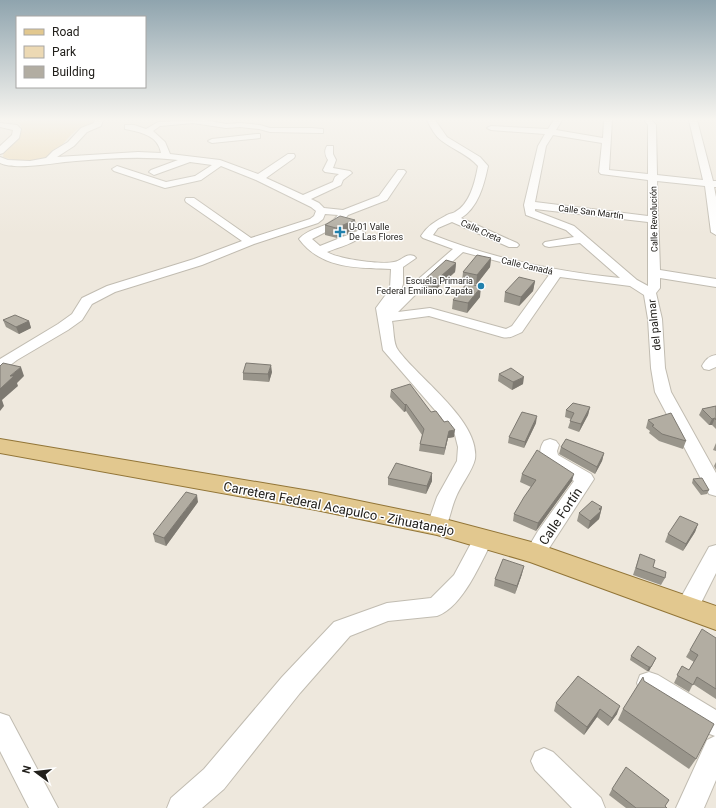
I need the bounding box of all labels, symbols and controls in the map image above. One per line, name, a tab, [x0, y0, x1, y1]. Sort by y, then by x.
legend	[16, 16, 146, 88]
text: Road	[52, 25, 80, 39]
text: Park	[52, 45, 77, 59]
text: Building	[52, 65, 95, 79]
street label: Calle Revolución	[648, 186, 660, 252]
street label: Calle San Martín	[558, 203, 624, 221]
street label: Calle Creta	[459, 218, 503, 244]
place label: U-01 Valle De Las Flores	[349, 222, 404, 242]
marker: U-01 Valle De Las Flores	[334, 226, 346, 238]
street label: Calle Canadá	[500, 255, 554, 277]
place label: Escuela Primaria Federal Emiliano Zapata	[376, 276, 473, 296]
marker: Escuela Primaria Federal Emiliano Zapata	[476, 281, 486, 291]
street label: del palmar	[645, 298, 664, 351]
street label: Carretera Federal Acapulco - Zihuatanejo	[222, 479, 456, 538]
street label: Calle Fortín	[536, 485, 585, 548]
north arrow	[16, 752, 56, 792]
text: N	[20, 764, 34, 775]

